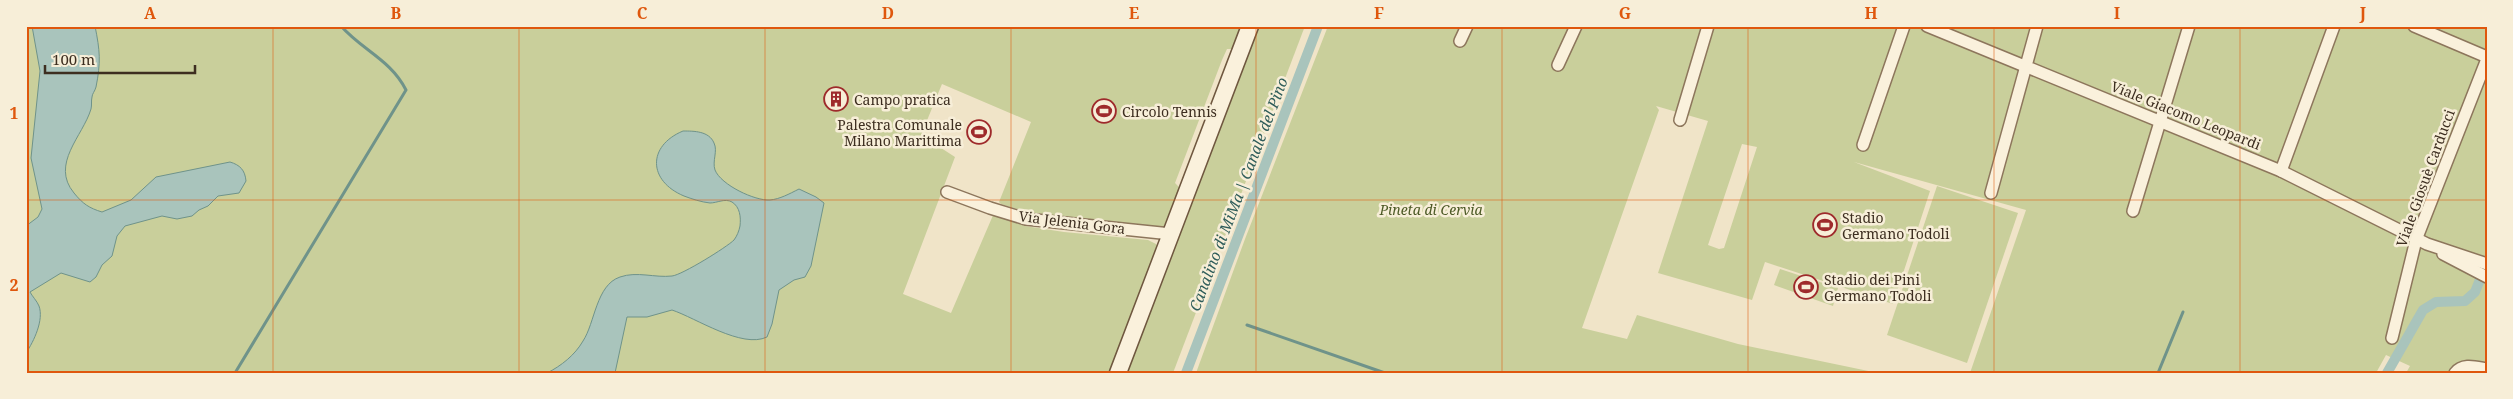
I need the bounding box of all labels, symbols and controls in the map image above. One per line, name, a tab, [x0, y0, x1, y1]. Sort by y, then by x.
text: A	[144, 2, 157, 24]
text: B	[391, 2, 402, 24]
text: C	[637, 2, 648, 24]
text: D	[882, 2, 894, 24]
text: E	[1129, 2, 1139, 24]
text: F	[1374, 2, 1384, 24]
text: G	[1619, 2, 1631, 24]
text: H	[1864, 2, 1878, 24]
text: I	[2114, 2, 2120, 24]
text: J	[2359, 2, 2367, 24]
scale bar	[45, 42, 195, 74]
text: 100 m	[52, 49, 95, 69]
water label: Canalino di MiMa | Canale del Pino	[1184, 74, 1292, 314]
street label: Viale Giacomo Leopardi	[2108, 76, 2264, 154]
building icon: Campo pratica	[823, 86, 849, 112]
place label: Campo pratica	[854, 90, 951, 109]
sports icon: Circolo Tennis	[1091, 98, 1117, 124]
text: 1	[9, 102, 19, 124]
place label: Circolo Tennis	[1122, 102, 1217, 121]
street label: Viale Giosuè Carducci	[2391, 106, 2459, 249]
place label: Palestra Comunale Milano Marittima	[837, 115, 962, 150]
sports icon: Palestra Comunale Milano Marittima	[966, 119, 992, 145]
park label: Pineta di Cervia	[1378, 200, 1484, 219]
street label: Via Jelenia Gora	[1018, 206, 1126, 238]
place label: Stadio Germano Todoli	[1842, 208, 1950, 243]
sports icon: Stadio Germano Todoli	[1812, 212, 1838, 238]
place label: Stadio dei Pini Germano Todoli	[1824, 270, 1932, 305]
text: 2	[9, 274, 19, 296]
sports icon: Stadio dei Pini Germano Todoli	[1793, 274, 1819, 300]

